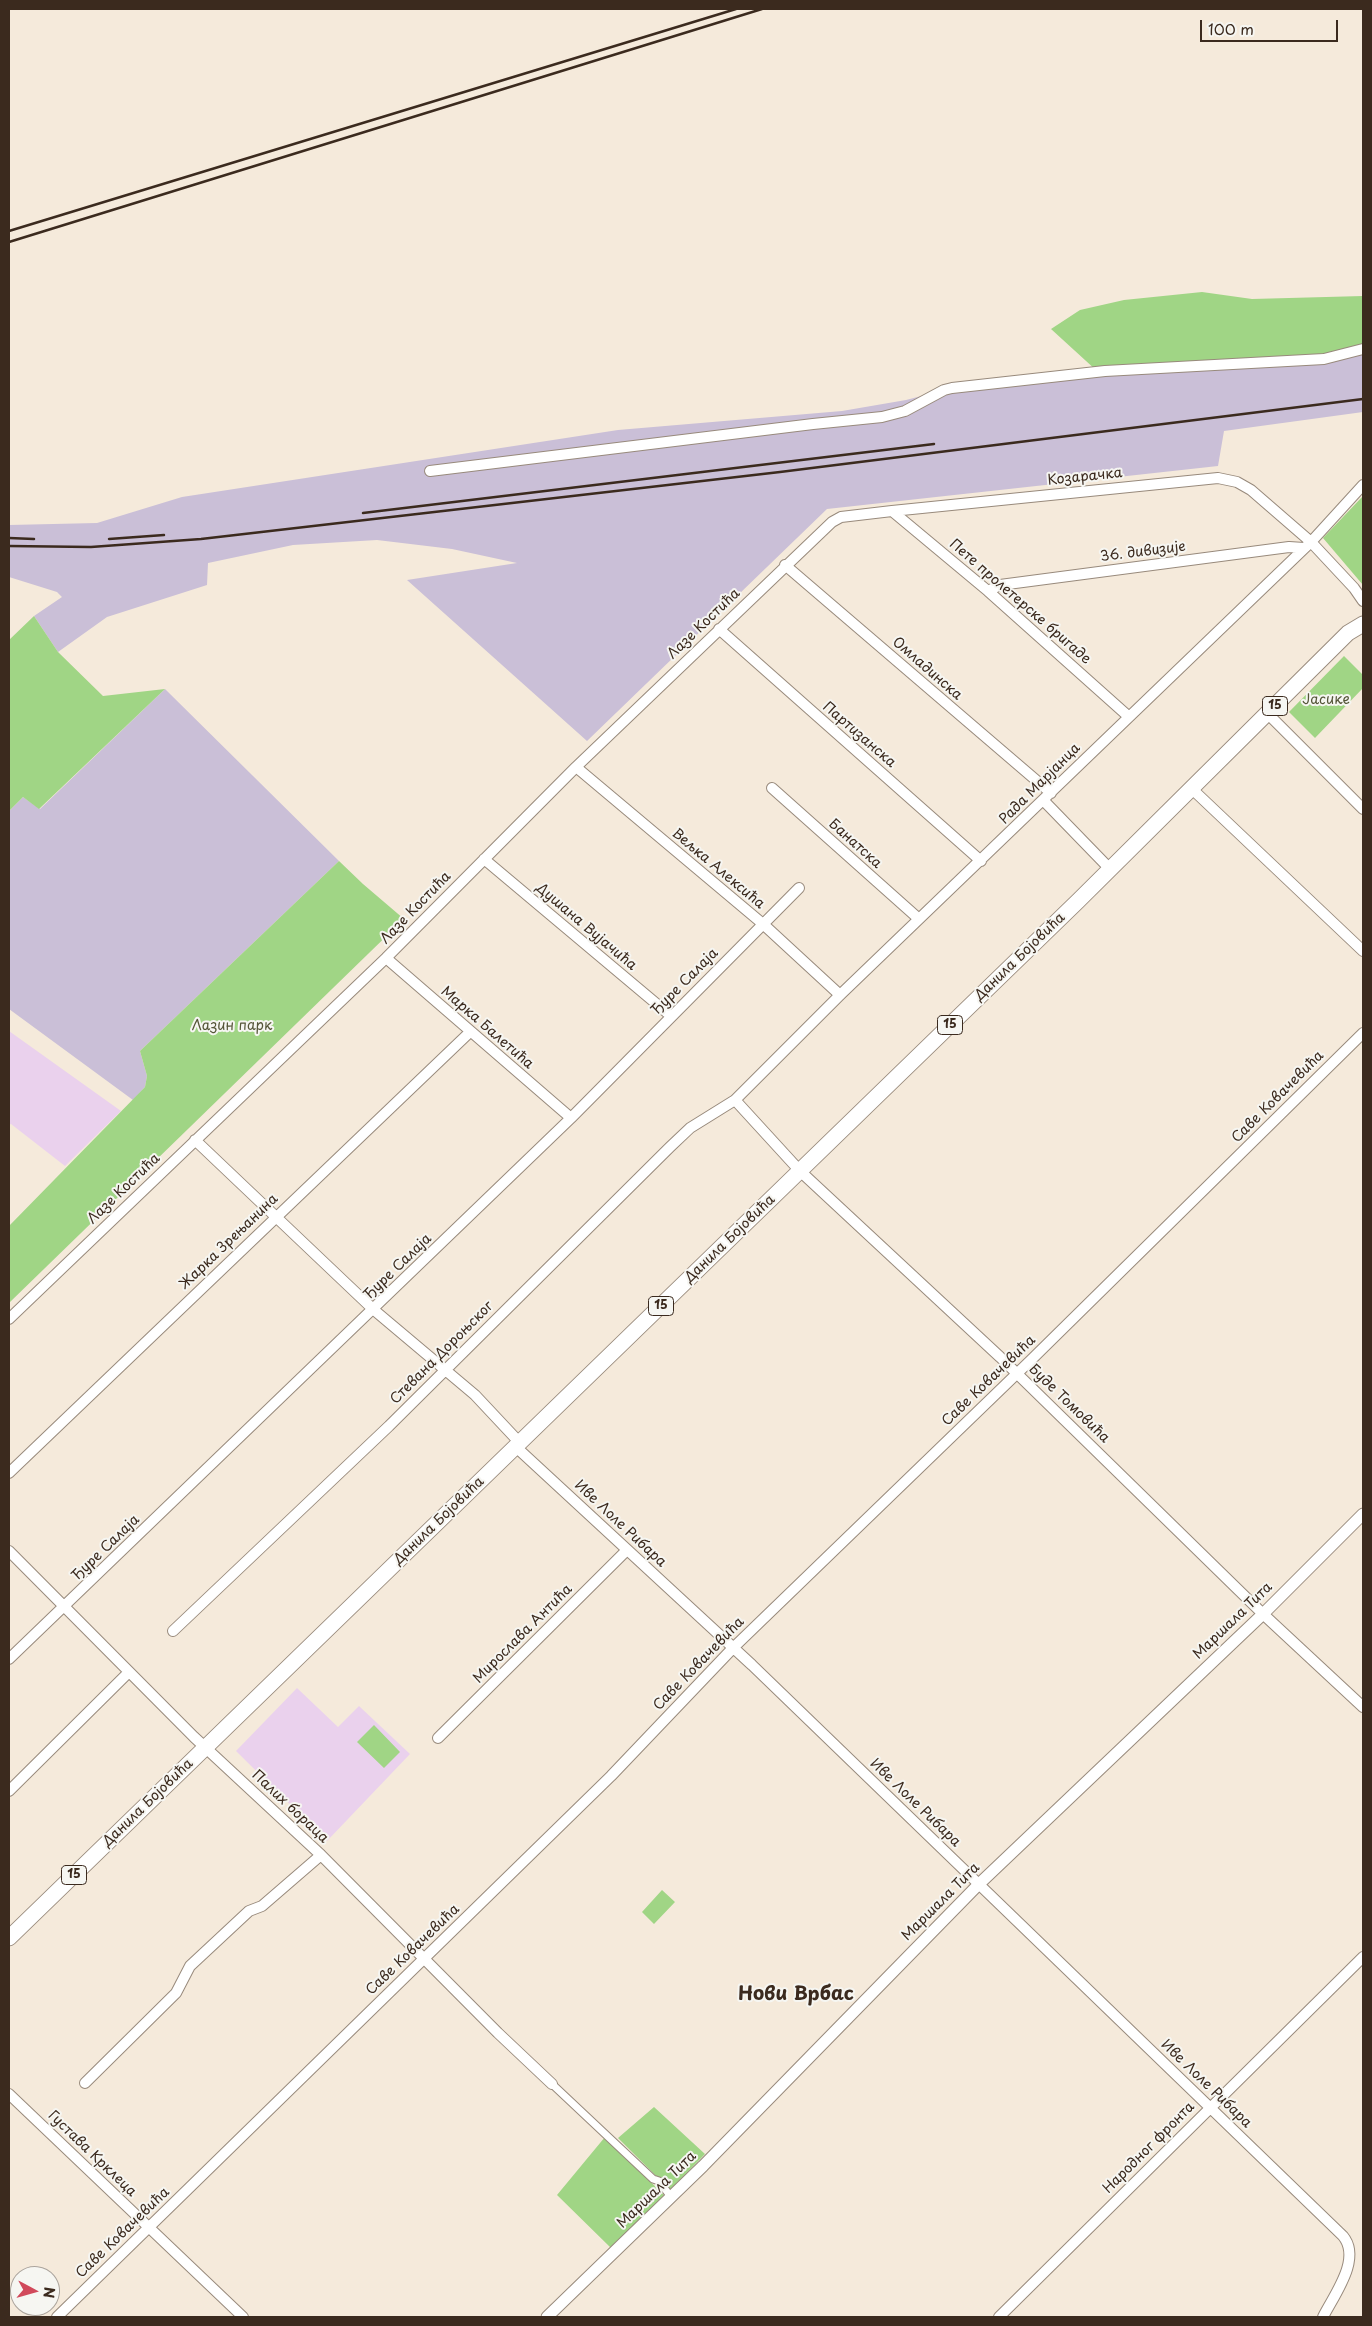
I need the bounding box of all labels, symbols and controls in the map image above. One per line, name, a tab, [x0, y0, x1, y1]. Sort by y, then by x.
scale bar	[1202, 10, 1340, 42]
text: 100 m	[1208, 17, 1254, 40]
street label: Козарачка	[1047, 465, 1123, 489]
street label: Пете пролетерске бригаде	[946, 536, 1094, 668]
street label: 36. дивизије	[1099, 538, 1187, 566]
street label: Лазе Костића	[664, 585, 744, 663]
street label: Омладинска	[889, 634, 965, 704]
park label: Јасике	[1302, 692, 1350, 708]
road number: 15	[1262, 696, 1288, 716]
street label: Партизанска	[819, 699, 899, 771]
street label: Рада Марјанца	[996, 740, 1084, 828]
street label: Банатска	[825, 816, 885, 872]
street label: Вељка Алексића	[668, 825, 768, 913]
street label: Лазе Костића	[377, 868, 455, 948]
street label: Душана Вујачића	[532, 880, 640, 974]
street label: Данила Бојовића	[971, 910, 1069, 1004]
street label: Ђуре Салаја	[648, 945, 722, 1019]
street label: Марка Балетића	[437, 983, 537, 1073]
road number: 15	[938, 1016, 962, 1034]
park label: Лазин парк	[192, 1018, 272, 1034]
street label: Саве Ковачевића	[1229, 1048, 1327, 1146]
street label: Лазе Костића	[84, 1150, 164, 1228]
street label: Жарка Зрењанина	[176, 1191, 282, 1293]
street label: Данила Бојовића	[681, 1192, 779, 1286]
street label: Ђуре Салаја	[361, 1231, 435, 1303]
road number: 15	[648, 1296, 674, 1315]
street label: Стевана Дороњског	[387, 1298, 497, 1408]
street label: Саве Ковачевића	[939, 1332, 1039, 1430]
street label: Буде Томовића	[1025, 1361, 1113, 1447]
street label: Данила Бојовића	[390, 1474, 488, 1568]
street label: Иве Лоле Рибара	[571, 1477, 669, 1571]
street label: Ђуре Салаја	[69, 1512, 143, 1584]
street label: Маршала Тита	[1190, 1579, 1276, 1663]
street label: Мирослава Антића	[470, 1581, 576, 1687]
street label: Саве Ковачевића	[650, 1614, 748, 1714]
street label: Иве Лоле Рибара	[866, 1755, 964, 1851]
street label: Данила Бојовића	[99, 1756, 197, 1850]
street label: Палих бораца	[248, 1767, 332, 1847]
street label: Маршала Тита	[899, 1860, 983, 1944]
road number: 15	[62, 1866, 86, 1884]
street label: Саве Ковачевића	[363, 1901, 463, 1999]
district label: Нови Врбас	[738, 1984, 854, 2006]
street label: Иве Лоле Рибара	[1157, 2036, 1255, 2132]
street label: Народног фронта	[1100, 2099, 1198, 2197]
street label: Густава Крклеца	[44, 2108, 140, 2200]
street label: Маршала Тита	[614, 2148, 700, 2232]
street label: Саве Ковачевића	[73, 2184, 173, 2282]
north arrow	[10, 2266, 60, 2316]
text: N	[38, 2286, 60, 2299]

